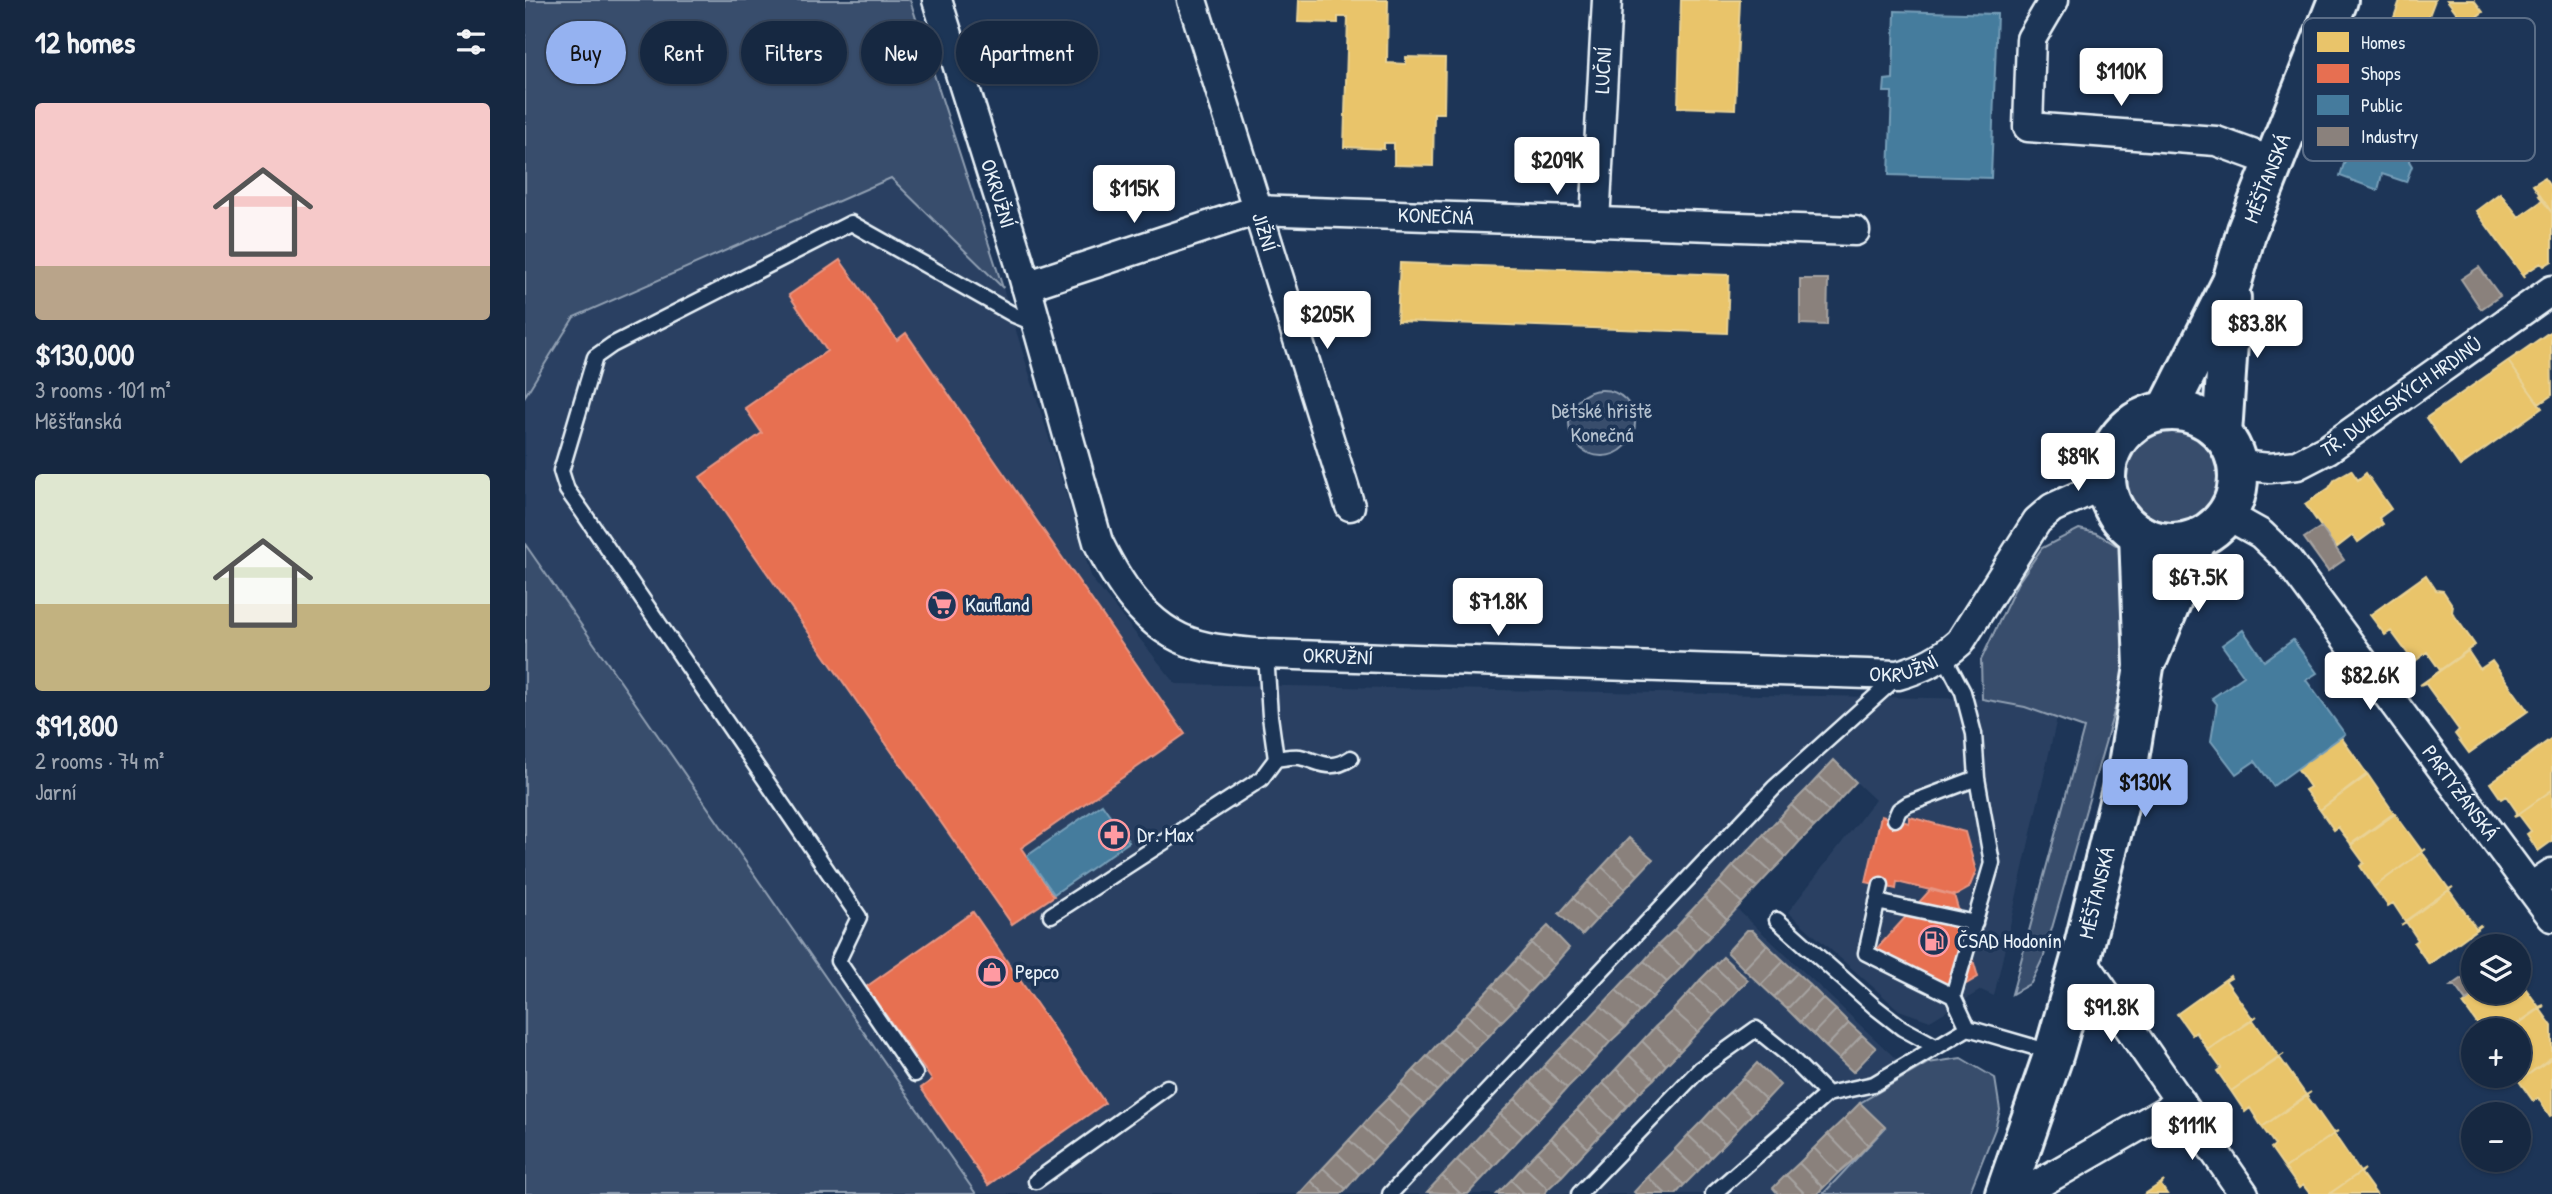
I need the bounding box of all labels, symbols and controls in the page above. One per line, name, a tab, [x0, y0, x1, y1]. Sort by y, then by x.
legend	[2303, 18, 2535, 161]
chip: Buy	[546, 21, 626, 84]
chip: Rent	[640, 21, 727, 84]
chip: Filters	[741, 21, 847, 84]
chip: New	[861, 21, 942, 84]
chip: Apartment	[956, 21, 1098, 84]
text: 12 homes	[35, 22, 135, 62]
icon: filters	[452, 23, 490, 61]
text: Homes	[2361, 29, 2405, 55]
street label: LUČNÍ	[1587, 46, 1618, 94]
pin: $110K	[2072, 48, 2170, 108]
text: $110K	[2096, 55, 2146, 86]
text: Shops	[2361, 60, 2401, 86]
text: Public	[2361, 92, 2403, 118]
text: Industry	[2361, 123, 2418, 149]
street label: MĚŠŤANSKÁ	[2236, 129, 2298, 227]
pin: $209K	[1508, 138, 1606, 197]
text: $209K	[1530, 144, 1584, 175]
icon: home	[200, 149, 326, 275]
street label: OKRUŽNÍ	[974, 156, 1023, 232]
pin: $115K	[1085, 166, 1183, 225]
text: $115K	[1109, 172, 1159, 203]
street label: KONEČNÁ	[1397, 200, 1474, 232]
street label: JIŽNÍ	[1245, 209, 1285, 255]
pin: $205K	[1278, 292, 1376, 351]
text: $205K	[1300, 298, 1354, 329]
pin: $83.8K	[2200, 300, 2314, 360]
text: $83.8K	[2228, 307, 2286, 338]
street label: TŘ. DUKELSKÝCH HRDINŮ	[2316, 329, 2487, 464]
text: $130,000	[35, 334, 134, 374]
text: 3 rooms · 101 m²	[35, 374, 171, 405]
park label: Dětské hřiště Konečná	[1552, 396, 1652, 449]
text: Měšťanská	[35, 405, 121, 436]
pin: $89K	[2037, 434, 2119, 493]
text: $89K	[2057, 440, 2099, 471]
icon: home	[200, 520, 326, 646]
pin: $67.5K	[2141, 554, 2255, 614]
text: $67.5K	[2169, 561, 2227, 592]
pin: $71.8K	[1441, 578, 1555, 638]
text: $71.8K	[1469, 585, 1527, 616]
supermarket icon: Kaufland	[925, 588, 959, 622]
place label: Kaufland	[965, 590, 1029, 619]
street label: OKRUŽNÍ	[1302, 640, 1374, 672]
street label: OKRUŽNÍ	[1869, 646, 1944, 689]
pin: $82.6K	[2313, 652, 2427, 712]
text: $82.6K	[2341, 659, 2399, 690]
text: $91,800	[35, 705, 118, 745]
street label: PARTYZÁNSKÁ	[2416, 739, 2505, 846]
text: 2 rooms · 74 m²	[35, 745, 164, 776]
pin: $130K	[2096, 760, 2194, 819]
text: $130K	[2119, 766, 2171, 797]
text: Jarní	[35, 776, 77, 807]
pharmacy icon: Dr. Max	[1097, 818, 1131, 852]
place label: Dr. Max	[1137, 820, 1195, 849]
street label: MĚŠŤANSKÁ	[2071, 844, 2122, 942]
fuel station icon: ČSAD Hodonín	[1917, 924, 1951, 958]
place label: ČSAD Hodonín	[1957, 926, 2062, 955]
map controls	[2461, 934, 2531, 1172]
button: layers	[2461, 934, 2531, 1004]
shop icon: Pepco	[975, 955, 1009, 989]
place label: Pepco	[1015, 957, 1059, 986]
pin: $91.8K	[2054, 984, 2168, 1044]
text: $91.8K	[2083, 991, 2139, 1022]
button: +	[2461, 1018, 2531, 1088]
pin: $111K	[2143, 1102, 2241, 1162]
button: −	[2461, 1102, 2531, 1172]
text: $111K	[2168, 1109, 2216, 1140]

